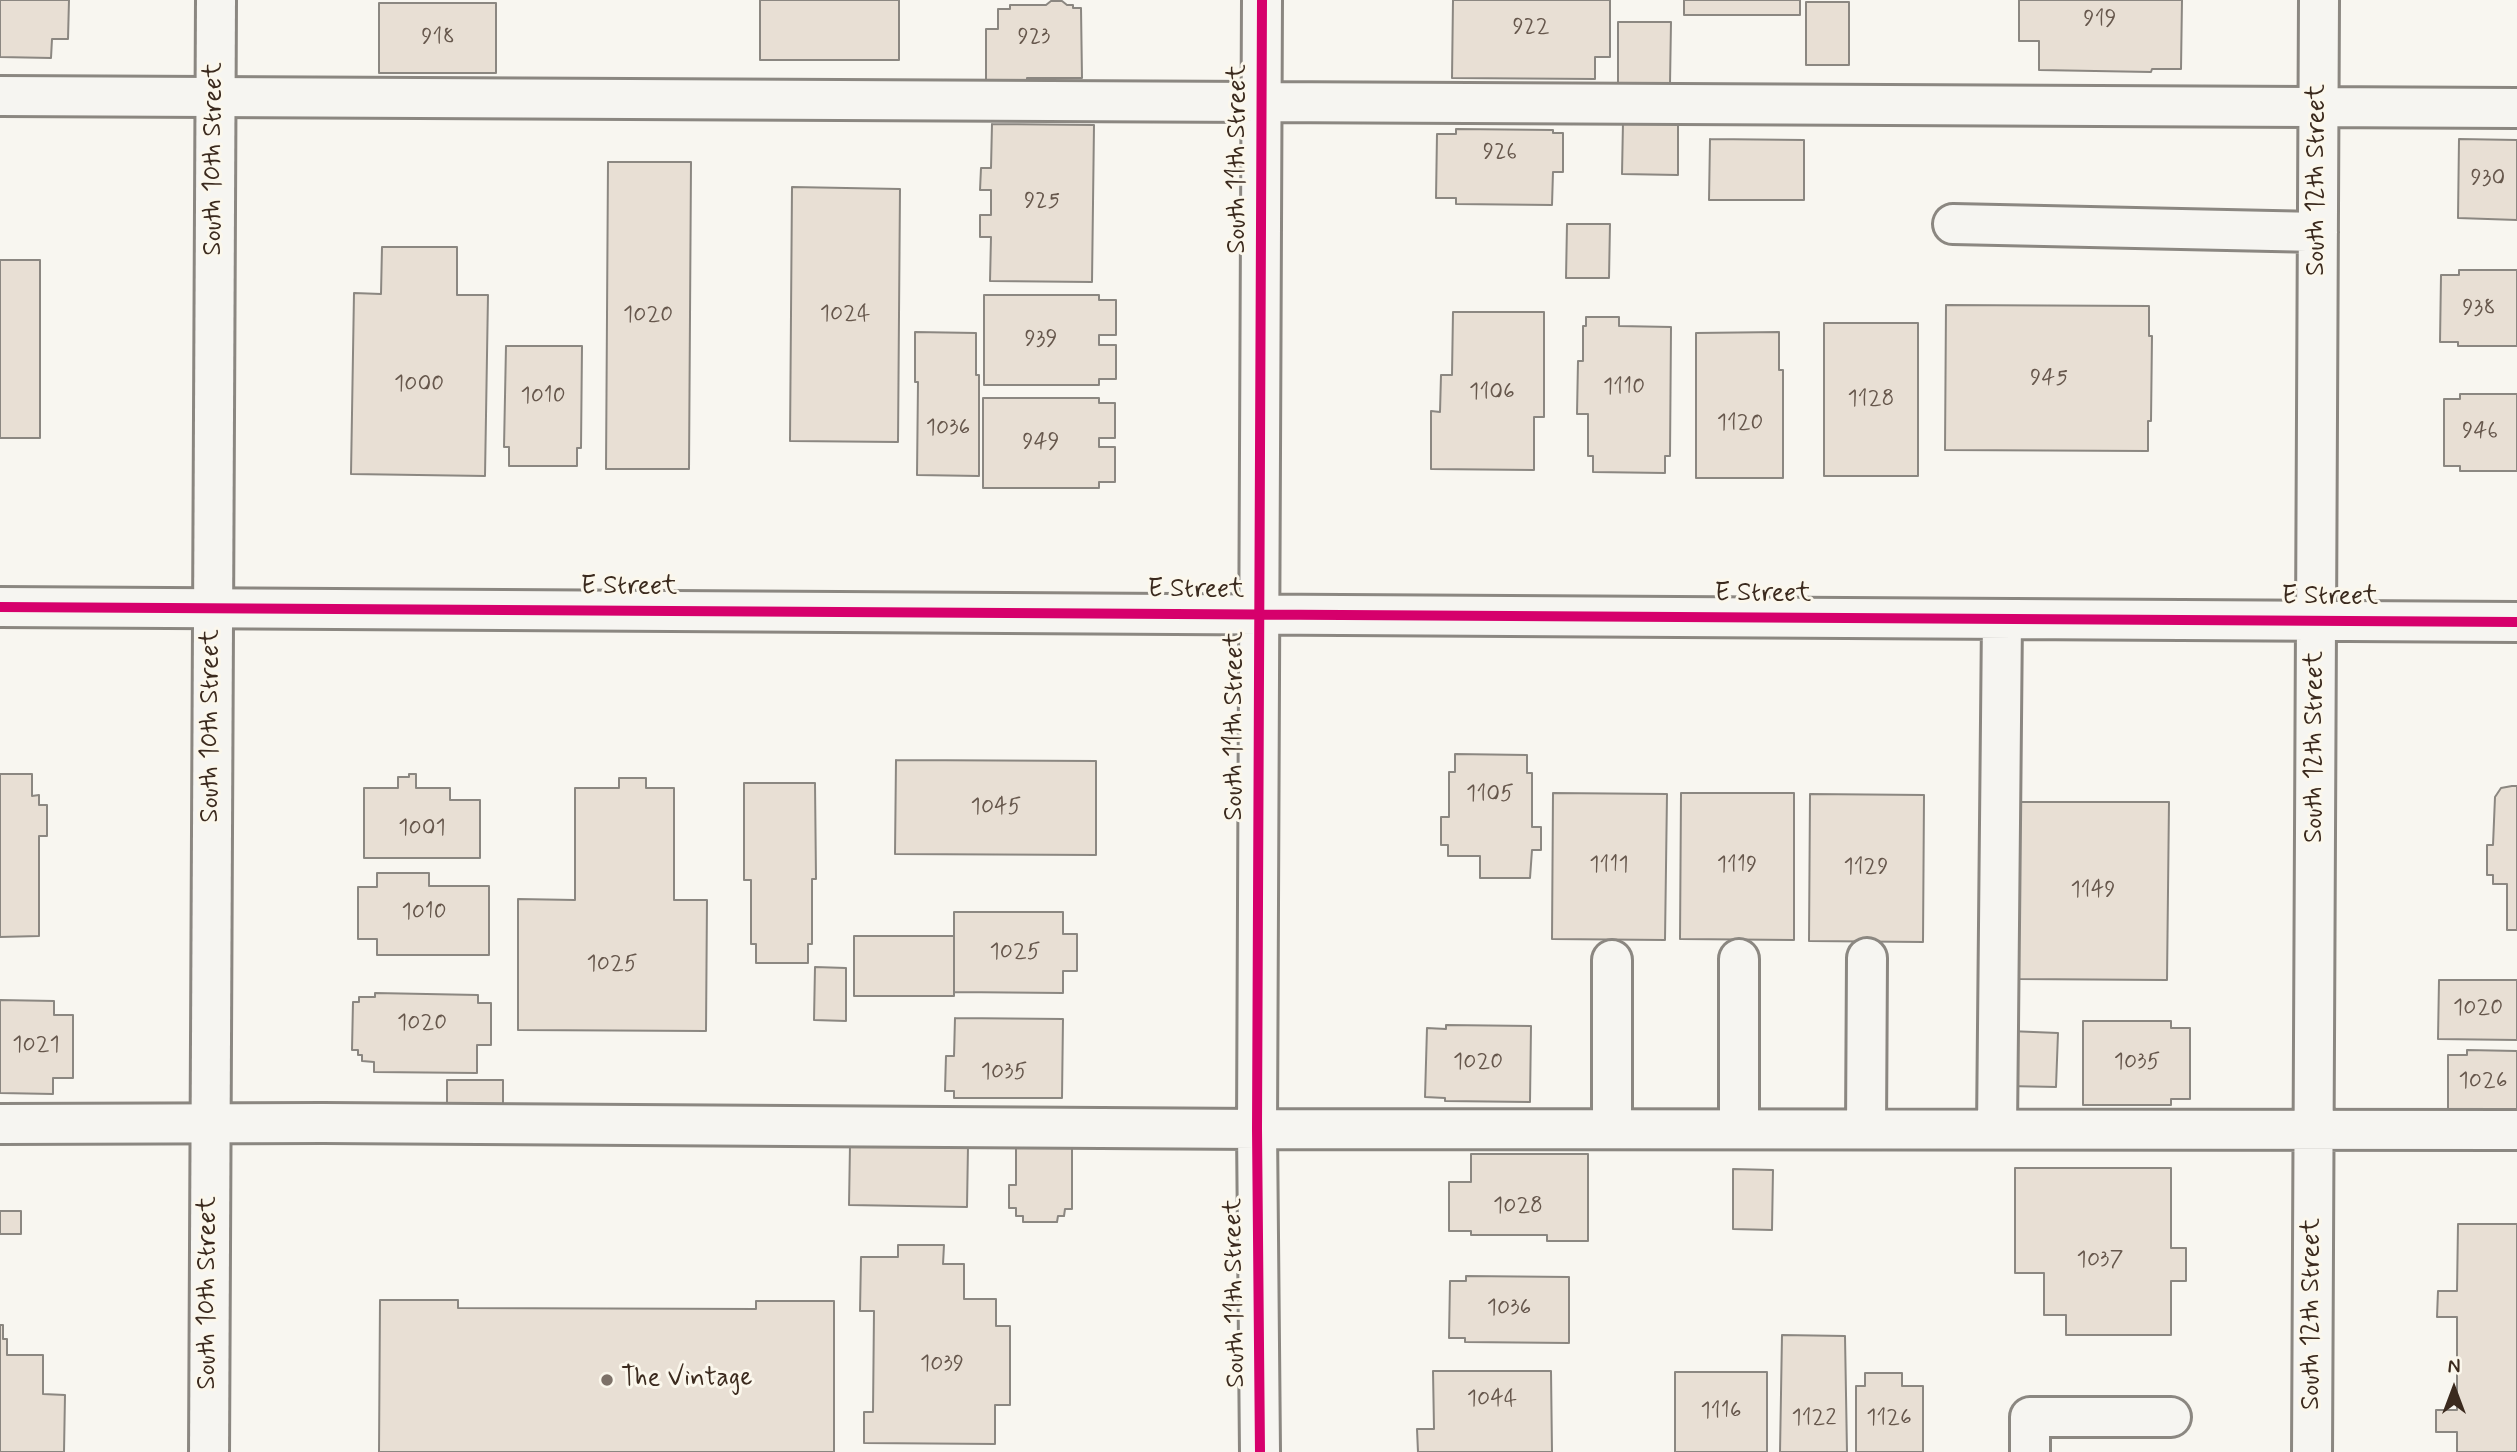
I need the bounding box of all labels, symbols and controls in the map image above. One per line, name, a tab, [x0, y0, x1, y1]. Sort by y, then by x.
house number: 919	[2083, 6, 2117, 34]
house number: 922	[1512, 14, 1550, 42]
house number: 918	[421, 24, 455, 52]
house number: 923	[1018, 24, 1050, 52]
street label: South 10th Street	[199, 62, 231, 256]
street label: South 11th Street	[1223, 64, 1255, 254]
street label: South 12th Street	[2302, 84, 2334, 276]
house number: 926	[1483, 139, 1517, 167]
house number: 930	[2471, 165, 2505, 193]
house number: 925	[1024, 188, 1060, 216]
house number: 938	[2462, 295, 2496, 323]
house number: 1024	[820, 301, 870, 329]
house number: 1020	[623, 302, 673, 330]
house number: 939	[1024, 326, 1058, 354]
house number: 945	[2030, 365, 2068, 393]
house number: 1000	[394, 371, 444, 399]
house number: 1110	[1603, 374, 1645, 402]
house number: 1106	[1469, 379, 1515, 407]
house number: 1010	[520, 383, 566, 411]
house number: 1128	[1848, 386, 1894, 414]
house number: 1120	[1717, 410, 1763, 438]
house number: 1036	[926, 415, 970, 443]
house number: 946	[2462, 418, 2498, 446]
house number: 949	[1022, 429, 1060, 457]
street label: E Street	[581, 572, 677, 604]
street label: E Street	[1148, 575, 1244, 607]
street label: E Street	[1715, 579, 1811, 611]
street label: E Street	[2282, 582, 2378, 614]
street label: South 10th Street	[196, 629, 228, 823]
street label: South 11th Street	[1220, 631, 1252, 821]
street label: South 12th Street	[2300, 651, 2332, 843]
house number: 1105	[1466, 781, 1514, 809]
house number: 1045	[971, 794, 1021, 822]
house number: 1001	[398, 815, 446, 843]
house number: 1111	[1589, 852, 1629, 880]
house number: 1119	[1717, 852, 1757, 880]
house number: 1129	[1843, 854, 1889, 882]
house number: 1149	[2070, 877, 2116, 905]
house number: 1010	[401, 899, 447, 927]
house number: 1025	[990, 939, 1040, 967]
house number: 1025	[587, 951, 637, 979]
house number: 1020	[2453, 995, 2503, 1023]
house number: 1020	[397, 1010, 447, 1038]
house number: 1021	[12, 1032, 60, 1060]
house number: 1020	[1453, 1049, 1503, 1077]
house number: 1035	[2114, 1049, 2160, 1077]
house number: 1035	[981, 1059, 1027, 1087]
house number: 1026	[2459, 1068, 2507, 1096]
house number: 1028	[1493, 1193, 1543, 1221]
street label: South 10th Street	[193, 1196, 225, 1390]
street label: South 11th Street	[1219, 1198, 1253, 1388]
street label: South 12th Street	[2297, 1218, 2329, 1410]
house number: 1037	[2077, 1247, 2123, 1275]
house number: 1036	[1487, 1295, 1531, 1323]
house number: 1039	[920, 1351, 964, 1379]
north arrow	[2419, 1354, 2489, 1424]
text: N	[2448, 1355, 2460, 1380]
place label: The Vintage	[621, 1364, 753, 1396]
marker: The Vintage	[599, 1372, 615, 1388]
house number: 1044	[1467, 1386, 1517, 1414]
house number: 1116	[1701, 1398, 1741, 1426]
house number: 1122	[1791, 1405, 1837, 1433]
house number: 1126	[1866, 1405, 1912, 1433]

